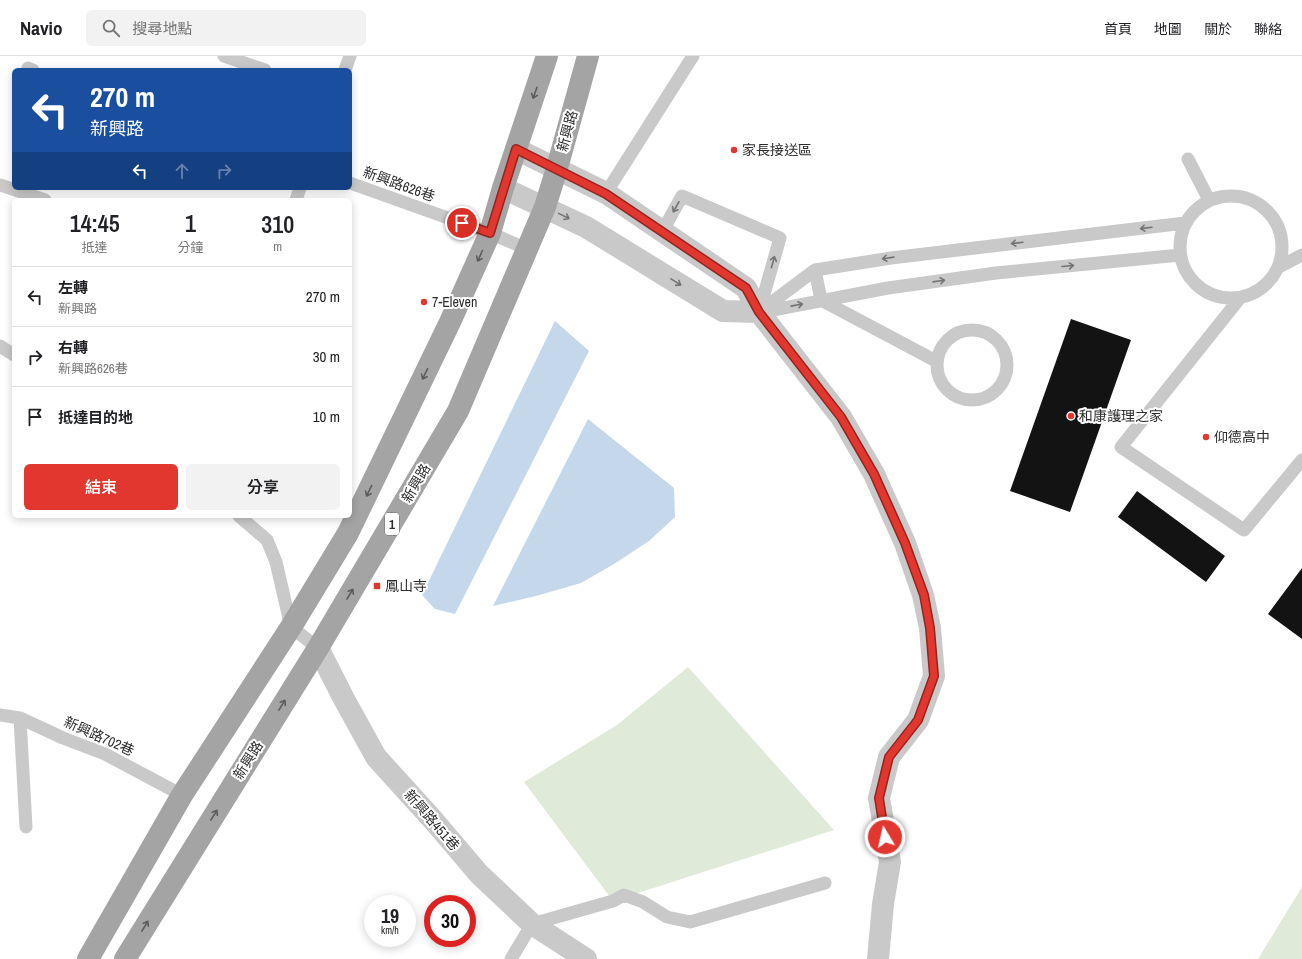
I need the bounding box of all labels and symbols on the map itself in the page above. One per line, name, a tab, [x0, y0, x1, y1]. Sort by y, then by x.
one-way arrow	[531, 86, 538, 99]
street label: 新興路	[553, 108, 581, 154]
place label: 家長接送區	[742, 141, 812, 159]
marker: 家長接送區	[729, 145, 739, 155]
street label: 新興路626巷	[361, 163, 437, 205]
one-way arrow	[671, 201, 679, 213]
pin	[445, 206, 479, 240]
one-way arrow	[557, 213, 569, 220]
one-way arrow	[1140, 224, 1153, 231]
one-way arrow	[1011, 239, 1024, 247]
one-way arrow	[476, 249, 483, 261]
one-way arrow	[882, 254, 895, 262]
one-way arrow	[770, 255, 778, 268]
one-way arrow	[1061, 262, 1074, 269]
one-way arrow	[932, 277, 945, 284]
one-way arrow	[670, 279, 682, 287]
place label: 7-Eleven	[432, 293, 477, 311]
marker: 7-Eleven	[419, 297, 429, 307]
one-way arrow	[790, 300, 803, 308]
one-way arrow	[421, 367, 428, 379]
place label: 和康護理之家	[1079, 407, 1163, 425]
marker: 和康護理之家	[1066, 411, 1076, 421]
place label: 仰德高中	[1214, 428, 1270, 446]
marker: 仰德高中	[1201, 432, 1211, 442]
street label: 新興路	[398, 460, 434, 506]
one-way arrow	[365, 484, 372, 496]
road number: 1	[385, 513, 399, 535]
place label: 鳳山寺	[385, 577, 427, 595]
marker: 鳳山寺	[372, 581, 382, 591]
one-way arrow	[347, 588, 355, 600]
one-way arrow	[279, 699, 287, 711]
street label: 新興路702巷	[61, 712, 137, 760]
street label: 新興路	[229, 737, 267, 783]
street label: 新興路451巷	[401, 786, 463, 854]
one-way arrow	[210, 810, 218, 821]
position arrow	[864, 816, 906, 858]
speed limit sign: 30	[424, 895, 476, 947]
one-way arrow	[142, 920, 150, 932]

